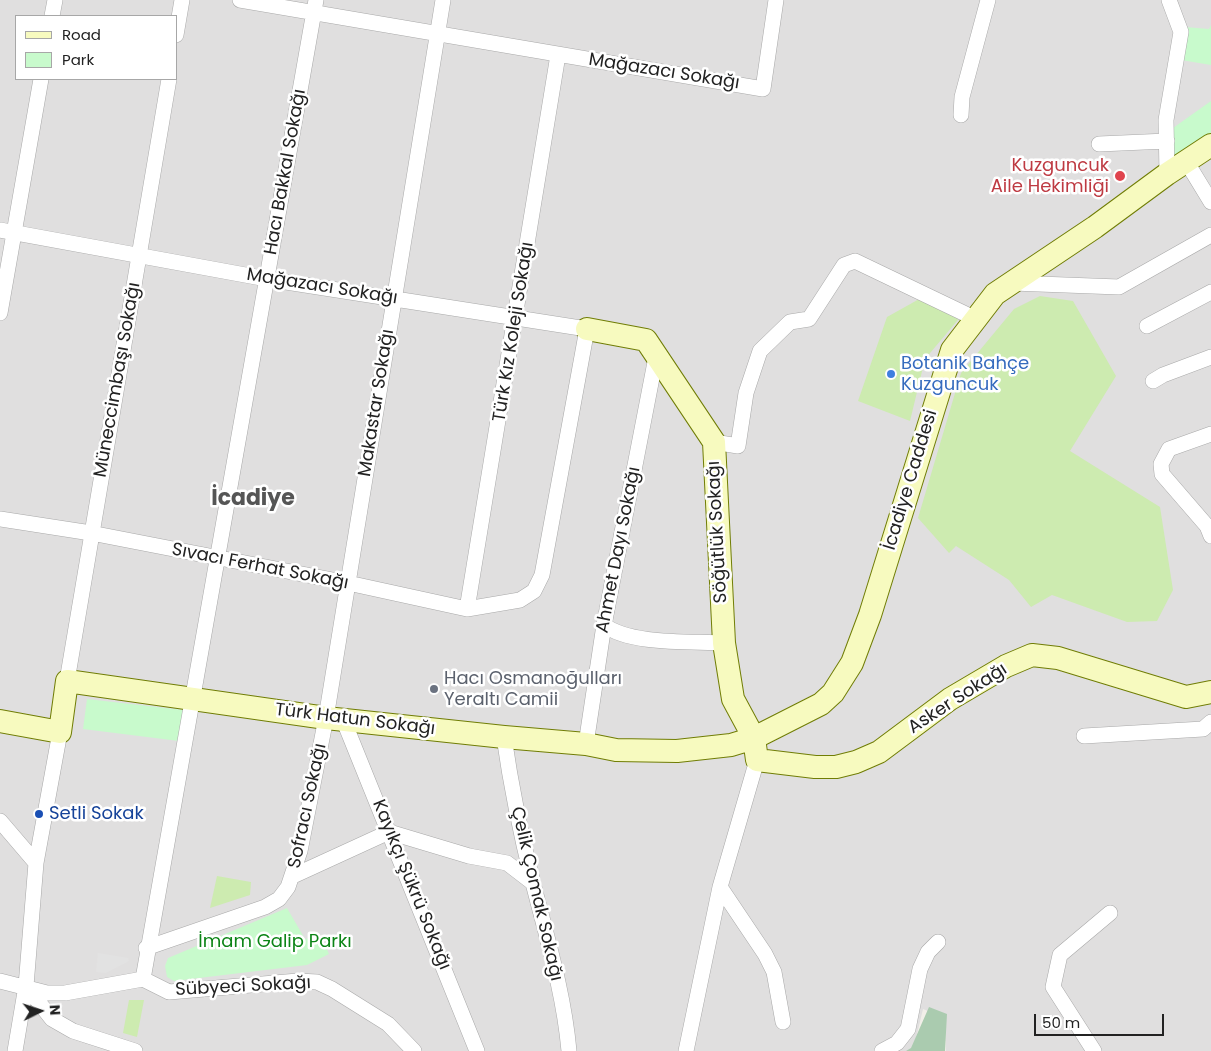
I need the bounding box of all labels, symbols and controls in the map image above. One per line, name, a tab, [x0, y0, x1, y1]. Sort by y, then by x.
legend	[15, 15, 178, 80]
text: Road	[62, 24, 101, 45]
text: Park	[62, 49, 94, 70]
street label: Mağazacı Sokağı	[587, 49, 741, 95]
street label: Hacı Bakkal Sokağı	[261, 87, 311, 257]
place label: Kuzguncuk Aile Hekimliği	[991, 155, 1109, 198]
marker: Kuzguncuk Aile Hekimliği	[1113, 169, 1127, 183]
street label: Türk Kız Koleji Sokağı	[489, 240, 539, 424]
street label: Mağazacı Sokağı	[245, 264, 399, 310]
street label: Müneccimbaşı Sokağı	[90, 281, 146, 479]
street label: Makastar Sokağı	[355, 328, 399, 478]
place label: Botanik Bahçe Kuzguncuk	[901, 353, 1029, 396]
marker: Botanik Bahçe Kuzguncuk	[885, 368, 897, 380]
street label: İcadiye Caddesi	[879, 407, 943, 553]
street label: Söğütlük Sokağı	[703, 460, 733, 604]
street label: Ahmet Dayı Sokağı	[592, 465, 646, 635]
district label: İcadiye	[211, 486, 295, 512]
street label: Sıvacı Ferhat Sokağı	[170, 539, 350, 595]
street label: Asker Sokağı	[904, 659, 1012, 739]
place label: Hacı Osmanoğulları Yeraltı Camii	[444, 668, 622, 711]
marker: Hacı Osmanoğulları Yeraltı Camii	[428, 683, 440, 695]
street label: Türk Hatun Sokağı	[274, 699, 436, 741]
street label: Sofracı Sokağı	[284, 742, 332, 870]
street label: Kayıkçı Şükrü Sokağı	[367, 797, 455, 973]
place label: Setli Sokak	[49, 803, 144, 825]
street label: Çelik Çomak Sokağı	[505, 805, 567, 983]
marker: Setli Sokak	[33, 808, 45, 820]
park label: İmam Galip Parkı	[198, 931, 352, 953]
street label: Sübyeci Sokağı	[175, 973, 311, 1001]
north arrow	[15, 986, 65, 1036]
text: N	[45, 1004, 65, 1016]
scale bar	[1036, 1004, 1166, 1036]
text: 50 m	[1042, 1012, 1080, 1033]

